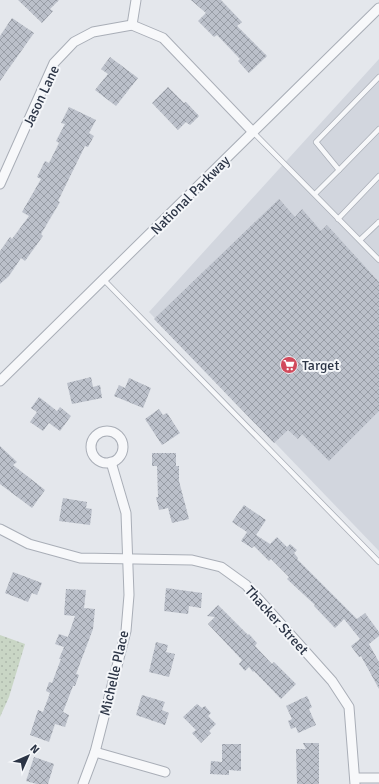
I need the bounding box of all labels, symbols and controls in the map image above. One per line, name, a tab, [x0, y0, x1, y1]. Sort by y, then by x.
street label: Jason Lane	[20, 63, 63, 130]
street label: National Parkway	[147, 152, 234, 238]
supermarket icon: Target	[279, 355, 299, 375]
place label: Target	[302, 357, 339, 374]
street label: Thacker Street	[241, 582, 312, 658]
street label: Michelle Place	[96, 629, 133, 717]
north arrow	[8, 736, 48, 776]
text: N	[27, 742, 42, 757]

